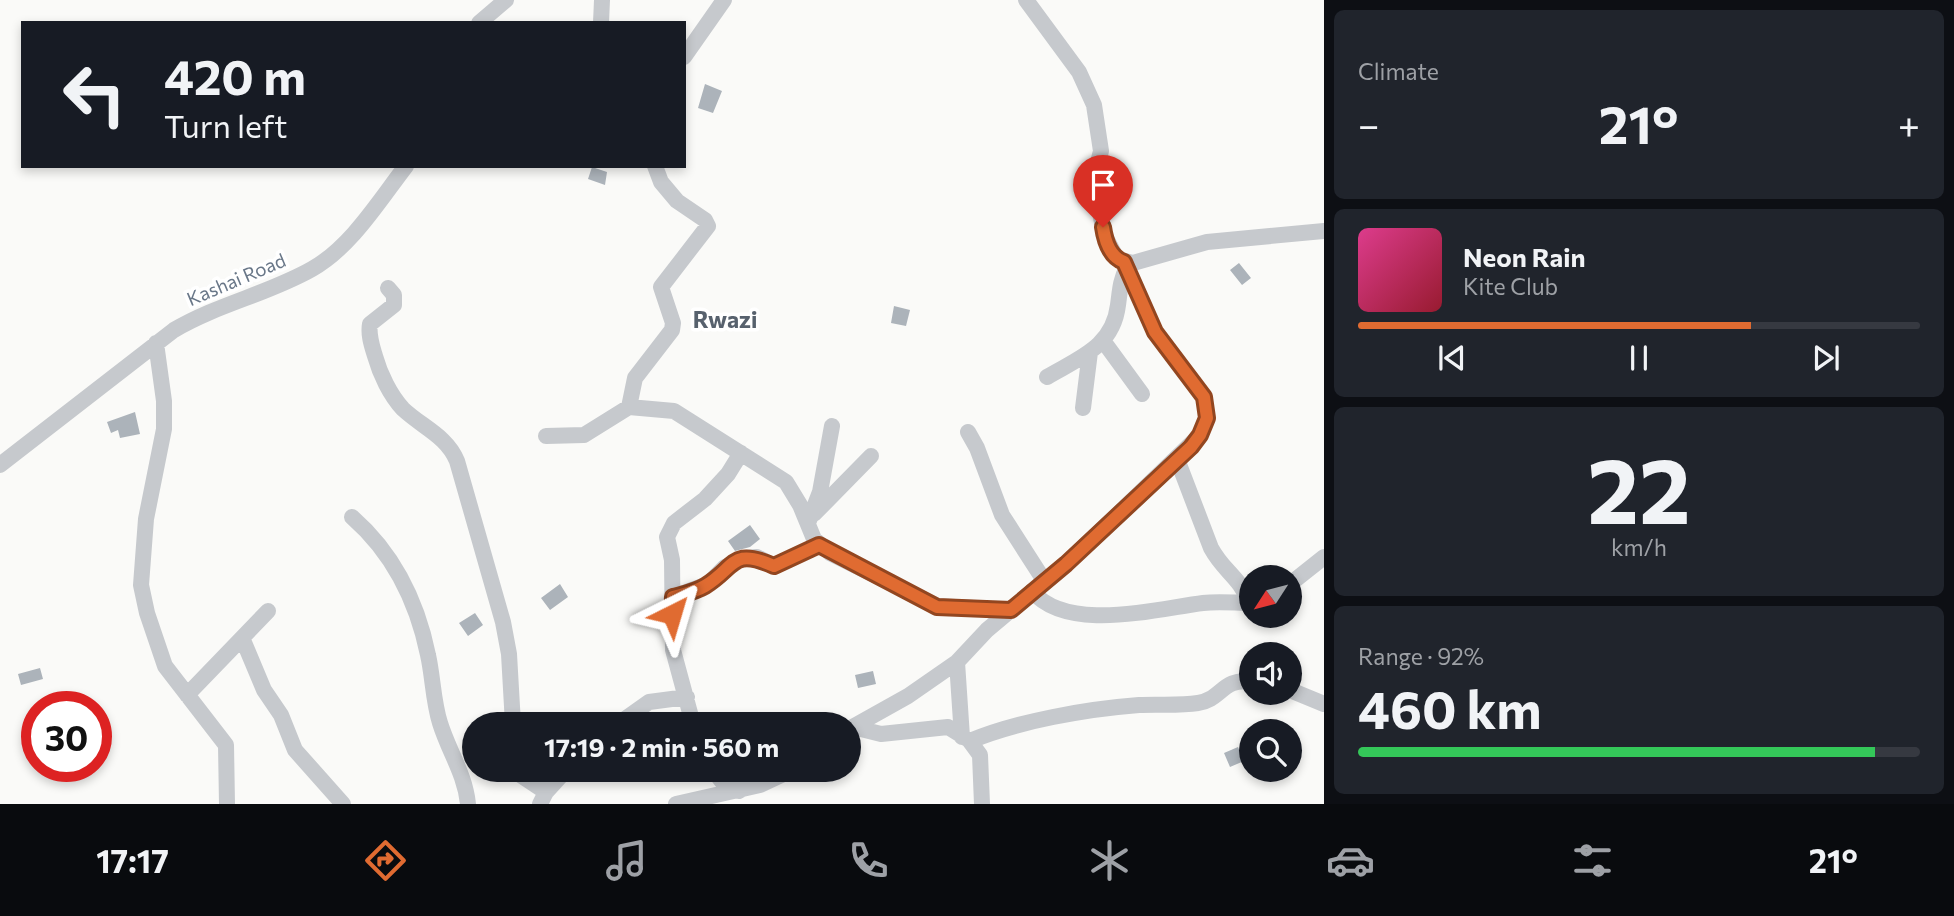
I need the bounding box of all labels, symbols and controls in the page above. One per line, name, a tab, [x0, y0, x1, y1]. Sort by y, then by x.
text: 420 m	[164, 45, 306, 105]
icon: left	[49, 49, 140, 140]
text: Climate	[1358, 57, 1439, 85]
text: 21°	[1599, 91, 1678, 155]
text: −	[1358, 100, 1380, 147]
text: +	[1898, 100, 1920, 147]
text: Turn left	[164, 105, 288, 145]
pin	[1073, 155, 1133, 227]
icon: arrive	[1084, 166, 1122, 204]
text: Neon Rain	[1463, 241, 1586, 272]
street label: Kashai Road	[183, 248, 289, 310]
text: Kite Club	[1463, 272, 1558, 300]
district label: Rwazi	[693, 305, 757, 333]
icon: previous	[1433, 339, 1471, 377]
icon: pause	[1620, 339, 1658, 377]
icon: next	[1807, 339, 1845, 377]
text: 22	[1587, 431, 1691, 543]
text: km/h	[1611, 533, 1667, 561]
north arrow	[1239, 565, 1302, 628]
map controls	[1239, 565, 1302, 782]
position arrow	[635, 577, 709, 651]
button: sound	[1239, 642, 1302, 705]
text: Range · 92%	[1358, 642, 1484, 670]
text: 460 km	[1358, 676, 1542, 740]
speed limit sign: 30	[21, 691, 112, 782]
button: search	[1239, 719, 1302, 782]
text: 17:19 · 2 min · 560 m	[544, 731, 779, 762]
icon: directions	[361, 836, 410, 885]
icon: music	[602, 836, 651, 885]
icon: phone	[844, 836, 893, 885]
icon: climate	[1085, 836, 1134, 885]
icon: car	[1326, 836, 1375, 885]
icon: filters	[1568, 836, 1617, 885]
text: 17:17	[96, 840, 169, 880]
text: 21°	[1809, 840, 1858, 880]

